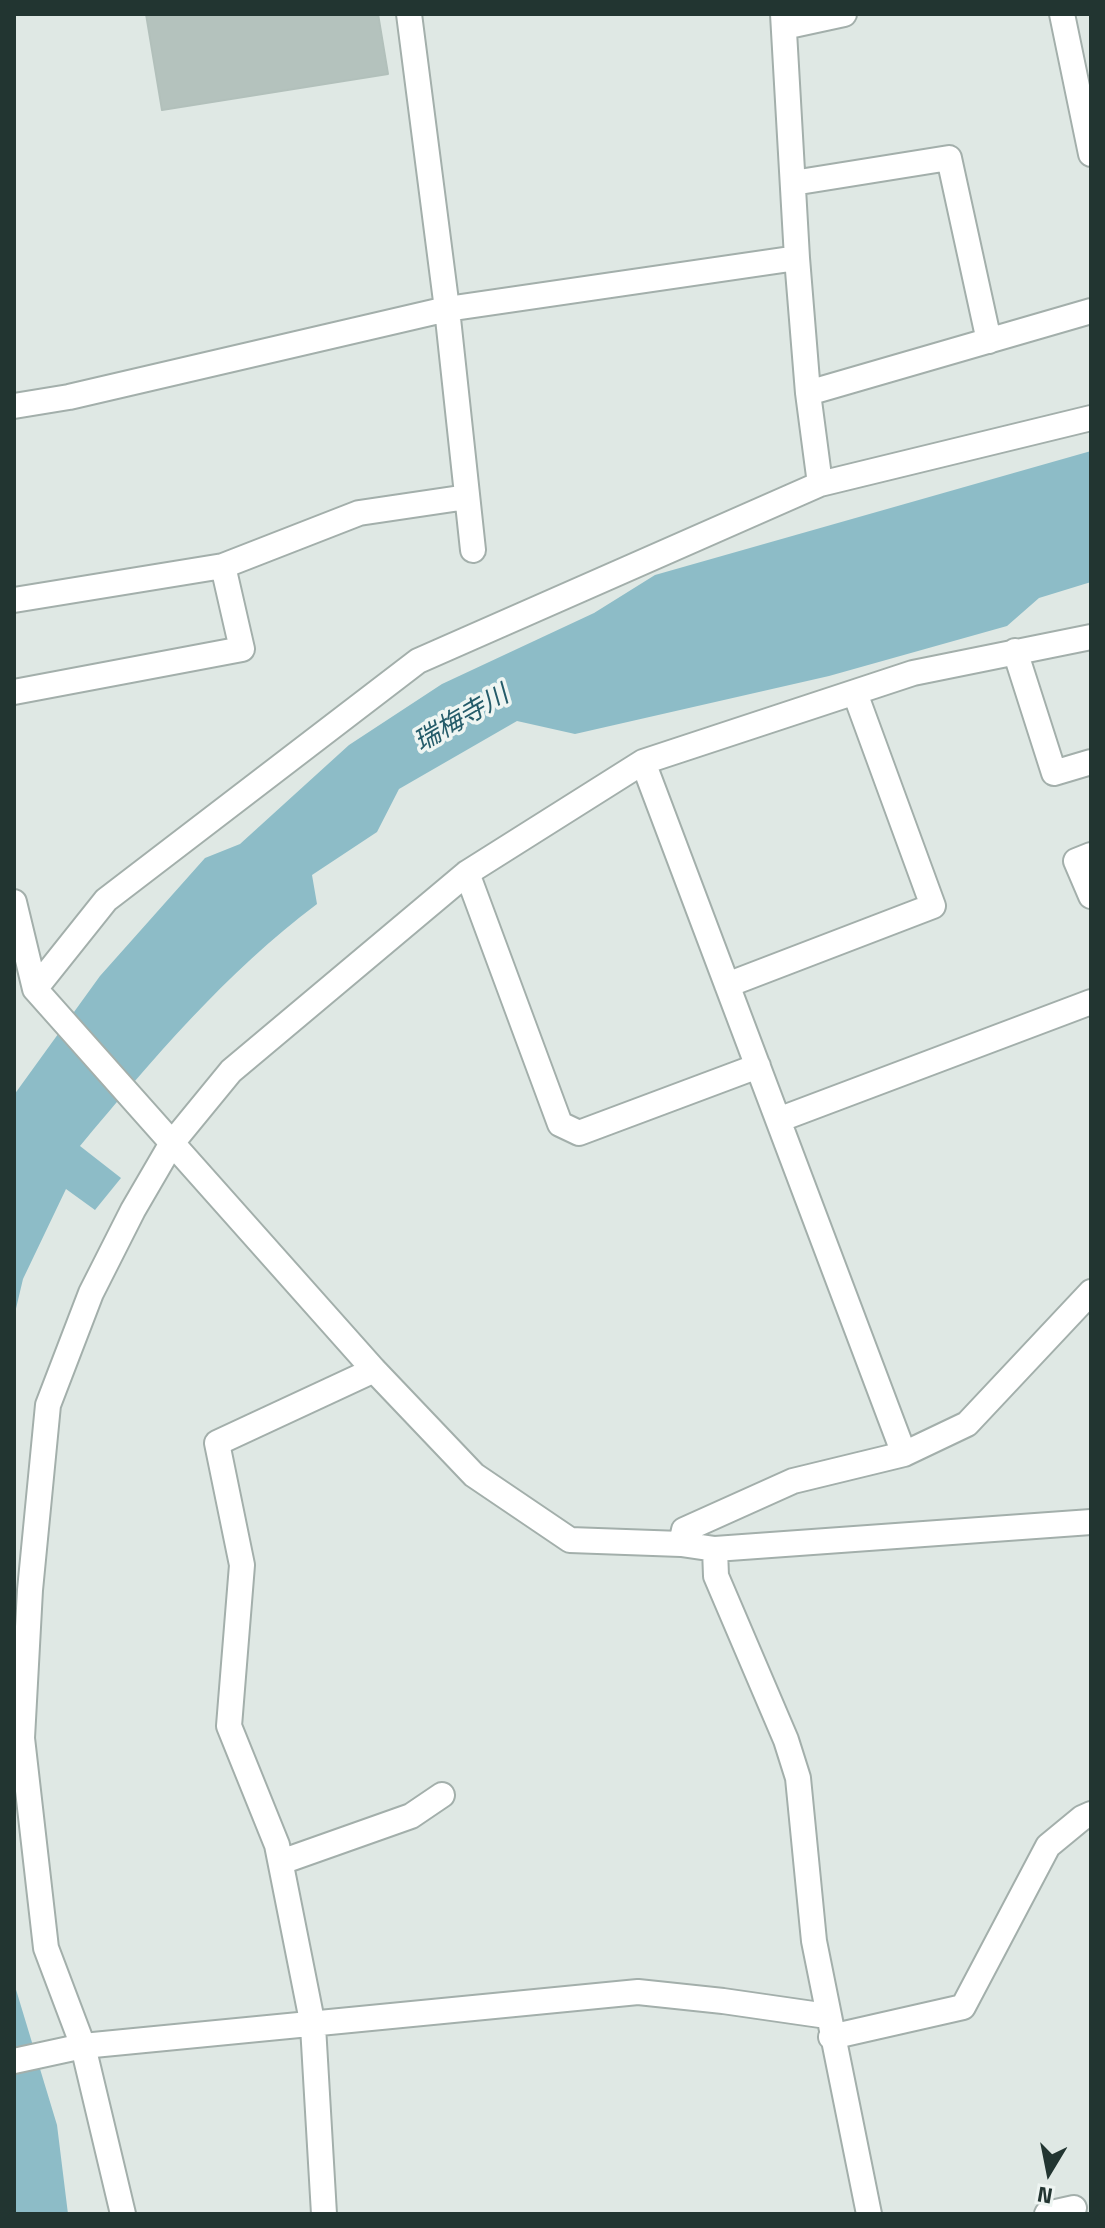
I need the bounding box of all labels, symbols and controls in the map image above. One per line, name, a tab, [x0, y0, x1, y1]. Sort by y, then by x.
water label: 瑞梅寺川	[409, 680, 515, 760]
north arrow	[1009, 2132, 1089, 2212]
text: N	[1034, 2178, 1055, 2214]

